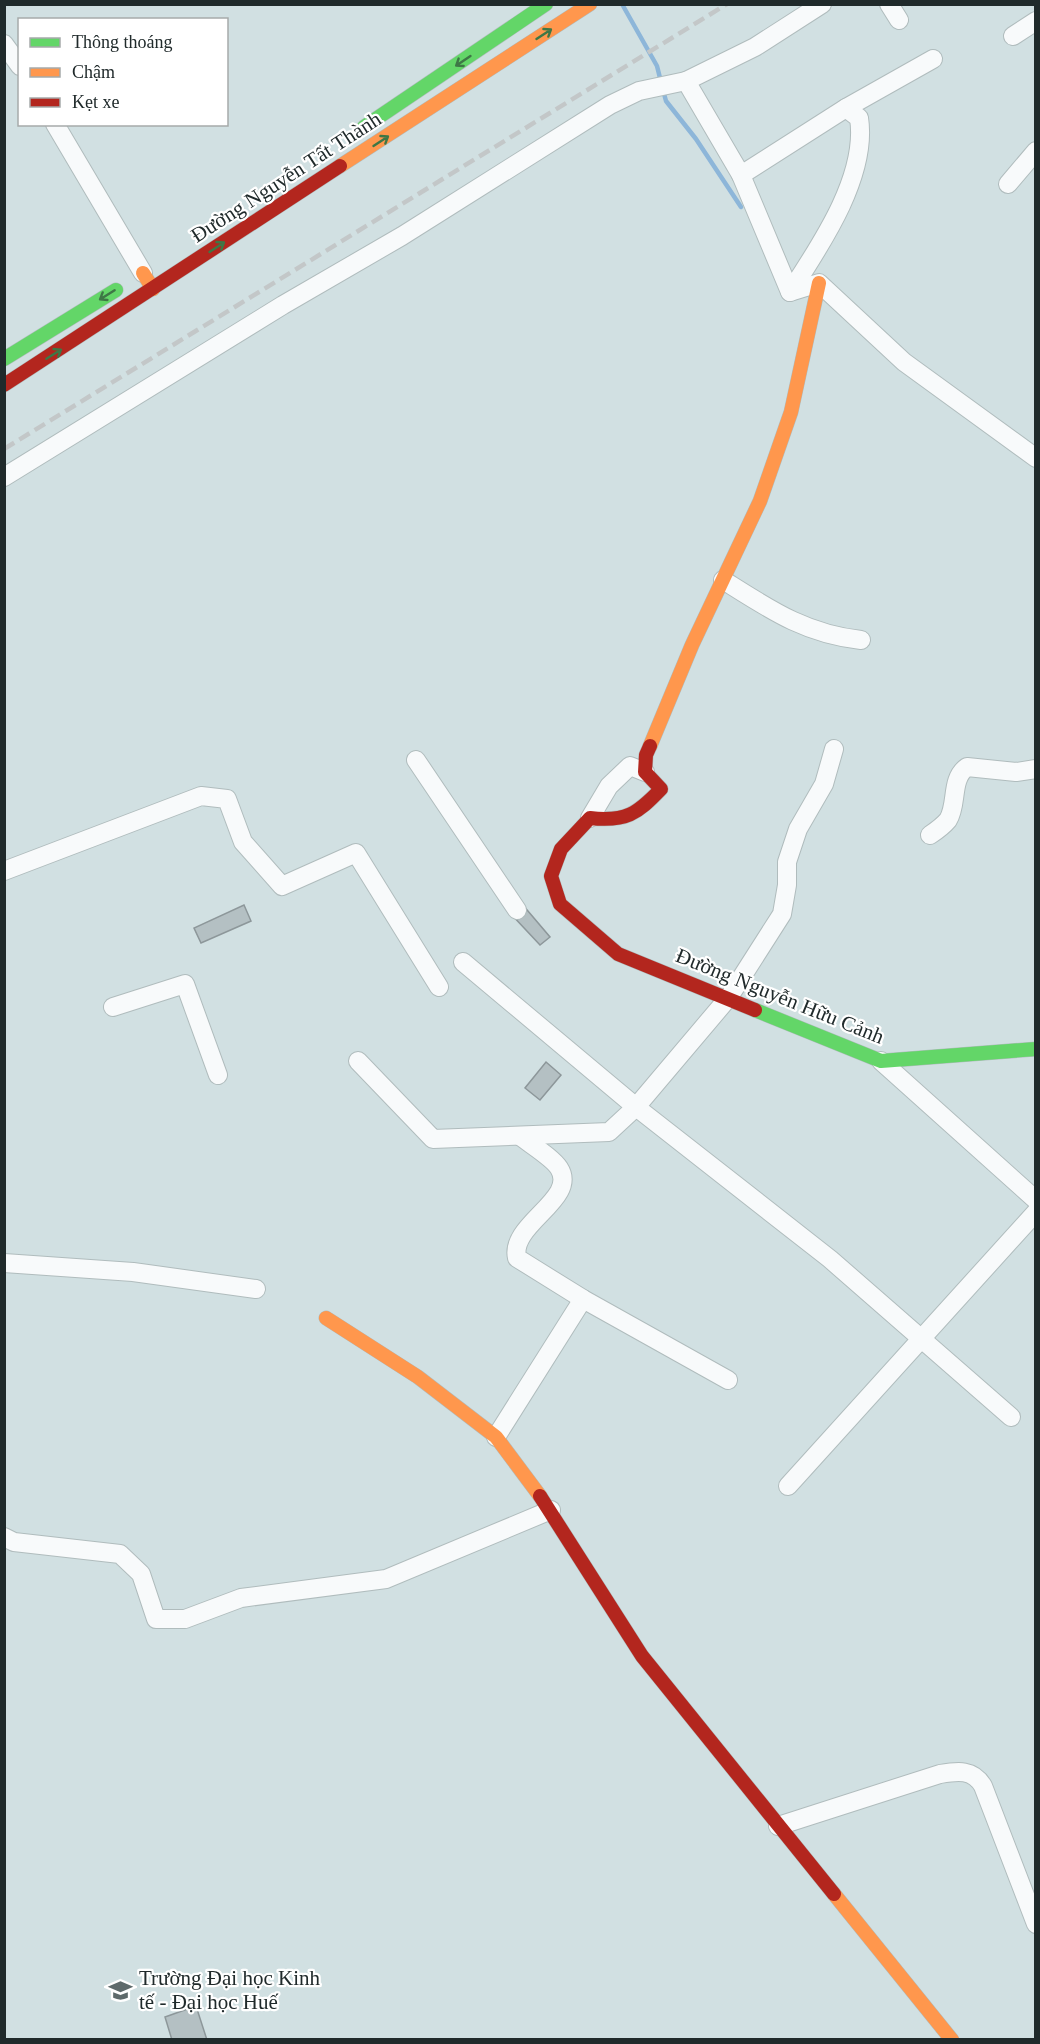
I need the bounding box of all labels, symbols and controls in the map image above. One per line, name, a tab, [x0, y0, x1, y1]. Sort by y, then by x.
legend	[18, 18, 228, 126]
one-way arrow	[535, 28, 552, 40]
text: Thông thoáng	[72, 32, 173, 52]
one-way arrow	[455, 55, 471, 67]
text: Chậm	[72, 62, 115, 82]
text: Kẹt xe	[72, 92, 119, 112]
street label: Đường Nguyễn Tất Thành	[186, 106, 386, 247]
one-way arrow	[372, 134, 389, 147]
one-way arrow	[208, 241, 225, 253]
one-way arrow	[99, 290, 116, 302]
one-way arrow	[45, 348, 62, 360]
street label: Đường Nguyễn Hữu Cảnh	[672, 943, 888, 1049]
place label: Trường Đại học Kinh tế - Đại học Huế	[139, 1966, 320, 2014]
school or university icon: Trường Đại học Kinh tế - Đại học Huế	[108, 1977, 134, 2003]

